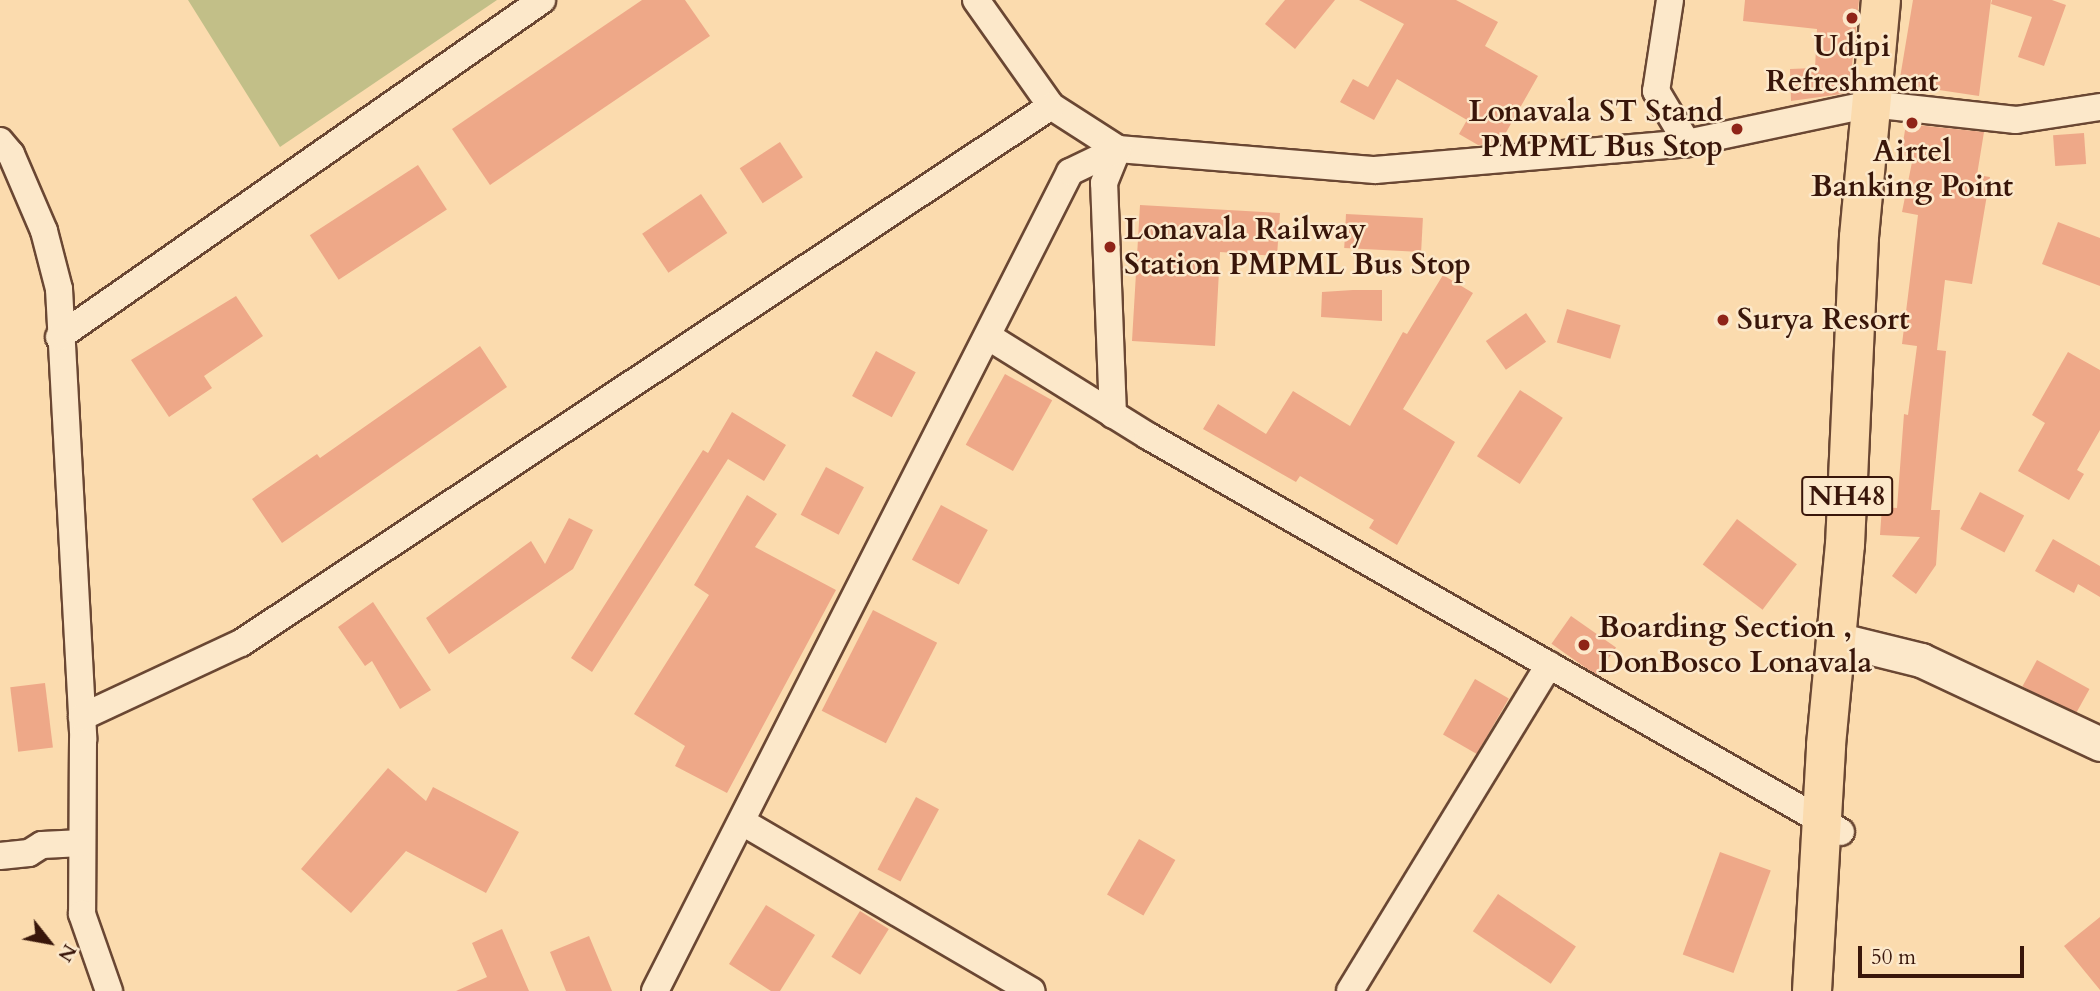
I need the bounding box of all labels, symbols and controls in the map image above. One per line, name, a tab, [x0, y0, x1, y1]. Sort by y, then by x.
marker: Udipi Refreshment	[1844, 10, 1860, 26]
place label: Udipi Refreshment	[1766, 29, 1938, 100]
place label: Lonavala ST Stand PMPML Bus Stop	[1468, 94, 1723, 164]
marker: Airtel Banking Point	[1904, 115, 1920, 131]
marker: Lonavala ST Stand PMPML Bus Stop	[1729, 121, 1745, 137]
place label: Airtel Banking Point	[1811, 134, 2013, 204]
place label: Lonavala Railway Station PMPML Bus Stop	[1124, 212, 1471, 282]
marker: Lonavala Railway Station PMPML Bus Stop	[1102, 239, 1118, 255]
place label: Surya Resort	[1737, 302, 1910, 338]
marker: Surya Resort	[1715, 312, 1731, 328]
road number: NH48	[1800, 472, 1894, 520]
place label: Boarding Section , DonBosco Lonavala	[1598, 610, 1872, 680]
marker: Boarding Section , DonBosco Lonavala	[1576, 637, 1592, 653]
north arrow	[14, 907, 84, 977]
scale bar	[1862, 932, 2028, 976]
text: N	[52, 939, 82, 967]
text: 50 m	[1871, 943, 1916, 972]

